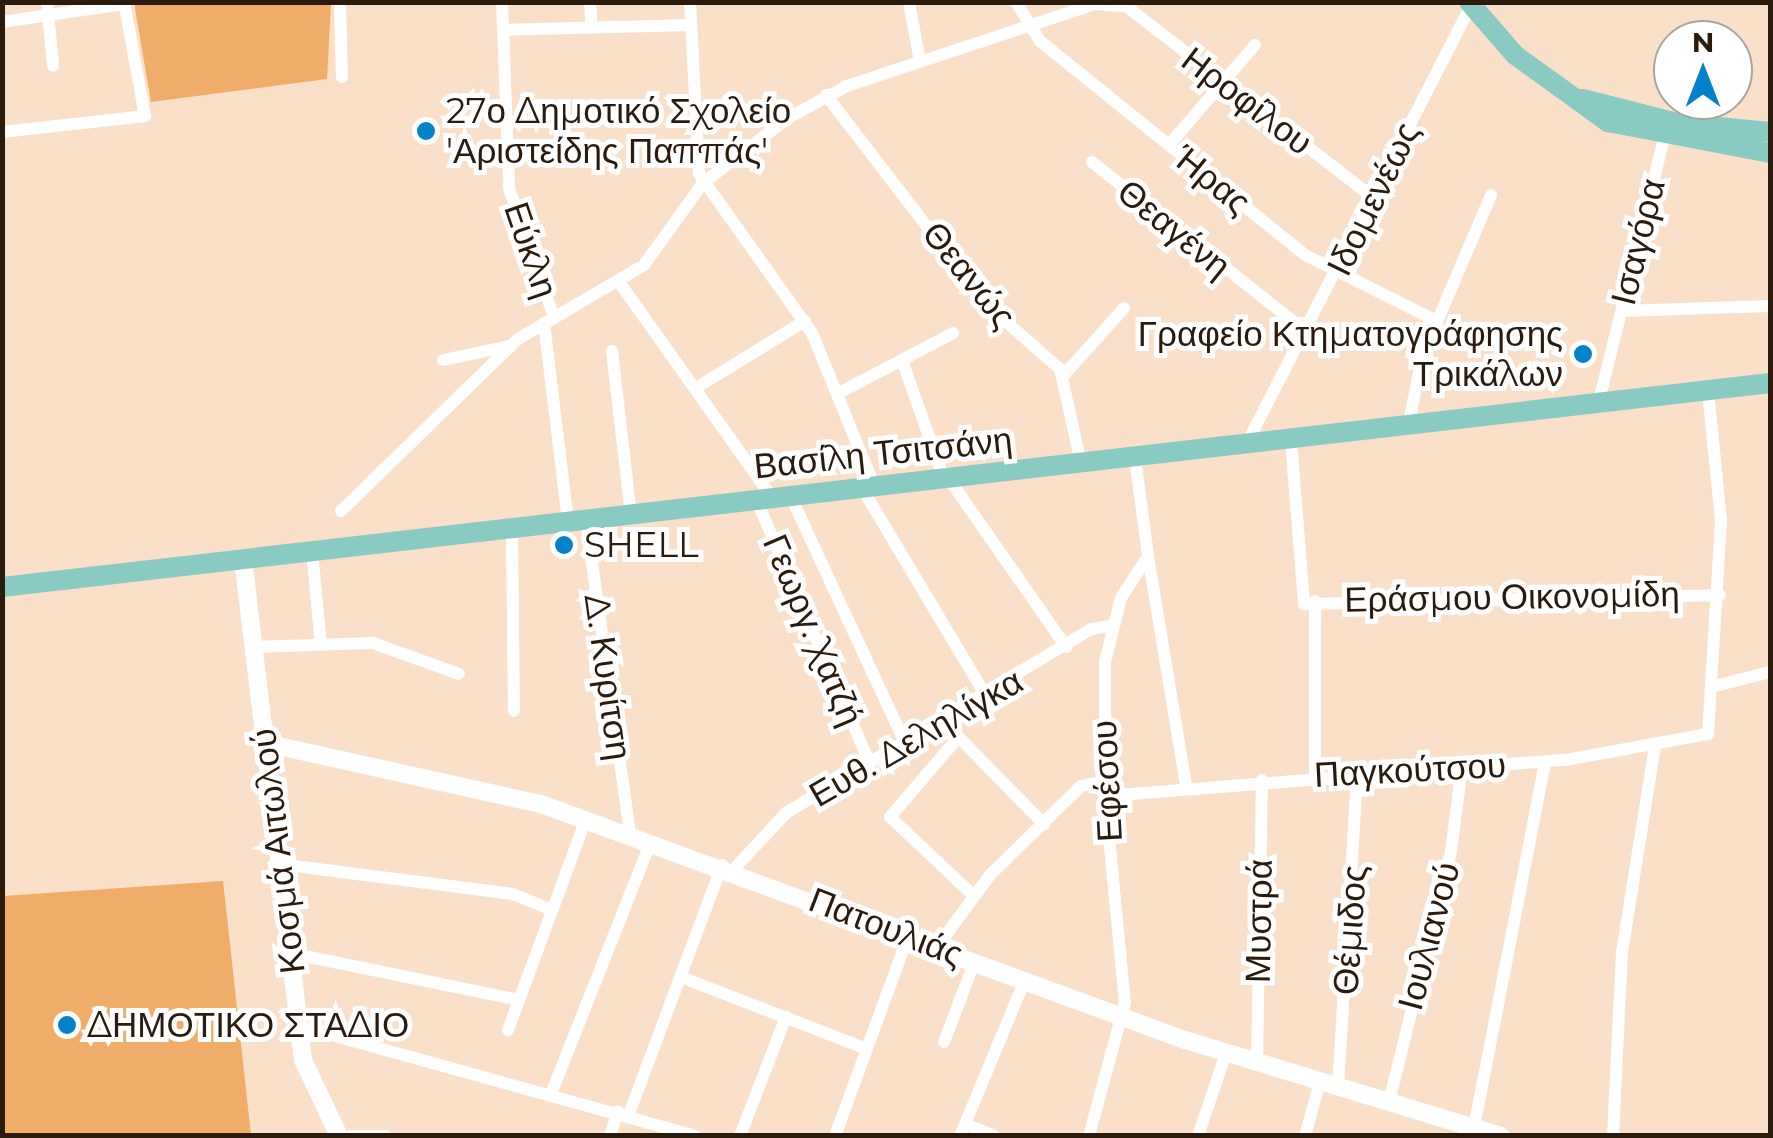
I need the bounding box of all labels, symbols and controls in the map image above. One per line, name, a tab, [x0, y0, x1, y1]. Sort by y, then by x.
north arrow	[1653, 20, 1753, 120]
text: N	[1692, 25, 1714, 59]
street label: Ηροφίλου	[1173, 38, 1321, 164]
place label: 27ο Δημοτικό Σχολείο 'Αριστείδης Παππάς'	[446, 90, 791, 172]
street label: Ιδομενέως	[1318, 116, 1428, 282]
marker: 27ο Δημοτικό Σχολείο 'Αριστείδης Παππάς'	[415, 120, 437, 142]
street label: Ήρας	[1165, 137, 1259, 223]
street label: Θεαγένη	[1109, 171, 1239, 287]
street label: Ισαγόρα	[1602, 174, 1674, 310]
street label: Εύκλη	[495, 197, 567, 303]
street label: Θεανώς	[913, 213, 1025, 337]
place label: Γραφείο Κτηματογράφησης Τρικάλων	[1138, 313, 1563, 395]
marker: Γραφείο Κτηματογράφησης Τρικάλων	[1572, 343, 1594, 365]
street label: Βασίλη Τσιτσάνη	[752, 419, 1014, 487]
place label: SHELL	[584, 524, 699, 566]
street label: Γεωργ. Χατζή	[754, 528, 872, 732]
marker: SHELL	[553, 534, 575, 556]
street label: Εράσμου Οικονομίδη	[1344, 573, 1680, 621]
street label: Δ. Κυρίτση	[576, 591, 640, 763]
street label: Ευθ. Δεληλίγκα	[802, 660, 1030, 816]
street label: Εφέσου	[1083, 719, 1131, 843]
street label: Κοσμά Αιτωλού	[242, 726, 314, 976]
street label: Παγκούτσου	[1313, 744, 1507, 796]
street label: Ιουλιανού	[1389, 857, 1469, 1015]
street label: Μυστρά	[1237, 859, 1281, 983]
street label: Θέμιδος	[1325, 864, 1375, 996]
street label: Πατουλιάς	[803, 878, 969, 976]
place label: ΔΗΜΟΤΙΚΟ ΣΤΑΔΙΟ	[87, 1004, 409, 1046]
marker: ΔΗΜΟΤΙΚΟ ΣΤΑΔΙΟ	[56, 1014, 78, 1036]

